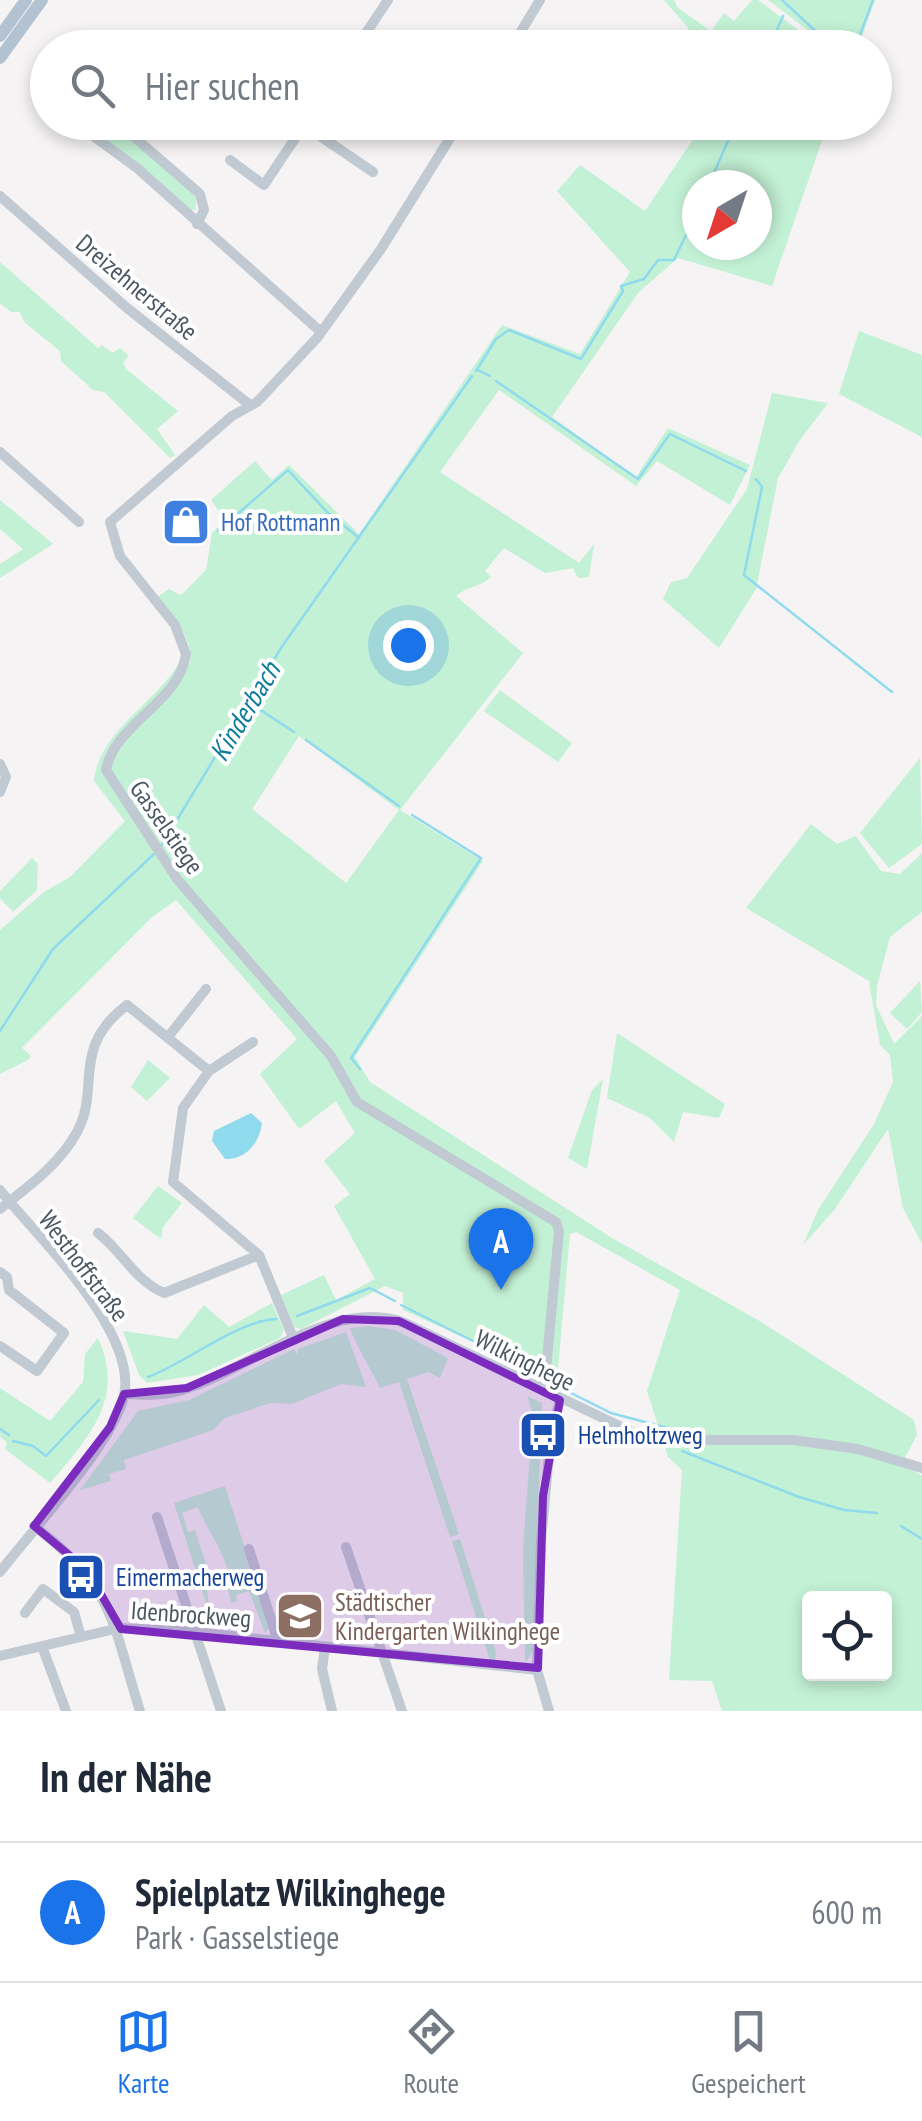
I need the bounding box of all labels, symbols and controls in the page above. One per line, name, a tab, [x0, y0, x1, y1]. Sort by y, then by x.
search box	[30, 30, 892, 140]
icon: search	[65, 58, 120, 113]
text: Hier suchen	[145, 61, 300, 110]
north arrow	[682, 170, 772, 260]
street label: Dreizehnerstraße	[70, 227, 204, 347]
shop icon: Hof Rottmann	[160, 496, 212, 548]
place label: Hof Rottmann	[221, 506, 340, 538]
your location	[383, 620, 434, 671]
water label: Kinderbach	[200, 653, 289, 767]
street label: Gasselstiege	[123, 774, 211, 880]
street label: Westhoffstraße	[32, 1204, 136, 1328]
pin: A	[468, 1208, 534, 1290]
street label: Wilkinghege	[470, 1322, 580, 1398]
bus stop icon: Helmholtzweg	[517, 1409, 569, 1461]
place label: Helmholtzweg	[578, 1419, 703, 1451]
bus stop icon: Eimermacherweg	[55, 1551, 107, 1603]
place label: Eimermacherweg	[116, 1561, 264, 1593]
place label: Städtischer Kindergarten Wilkinghege	[335, 1586, 560, 1647]
school or university icon: Städtischer Kindergarten Wilkinghege	[274, 1590, 326, 1642]
map controls	[802, 1591, 892, 1681]
button: locate	[802, 1591, 892, 1681]
street label: Idenbrockweg	[130, 1594, 252, 1634]
text: In der Nähe	[40, 1749, 212, 1804]
text: Spielplatz Wilkinghege	[135, 1867, 446, 1916]
text: A	[64, 1891, 81, 1933]
text: 600 m	[811, 1891, 882, 1933]
text: Park · Gasselstiege	[135, 1916, 340, 1958]
tab: Karte	[116, 2004, 171, 2101]
tab: Route	[403, 2004, 459, 2101]
tab: Gespeichert	[691, 2004, 806, 2101]

